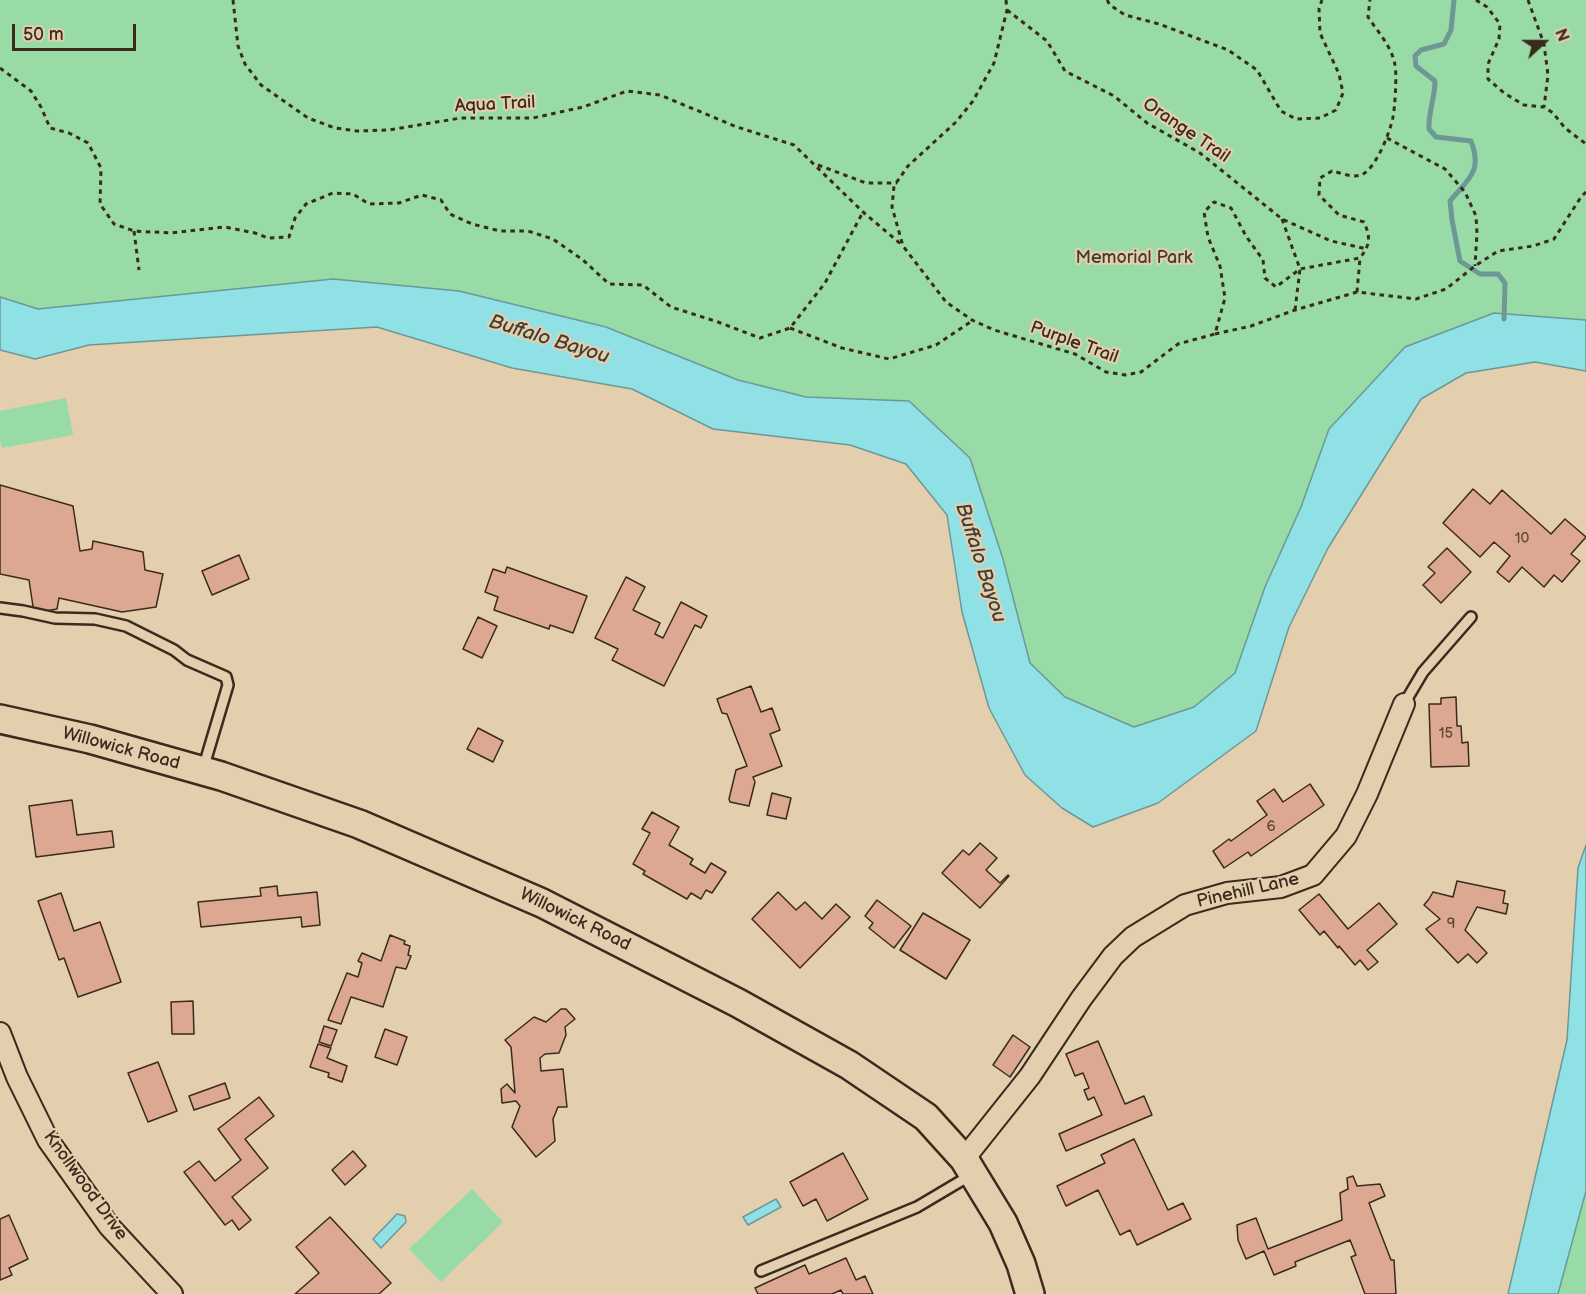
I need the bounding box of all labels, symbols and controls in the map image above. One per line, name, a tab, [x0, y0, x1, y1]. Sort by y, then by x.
scale bar	[15, 12, 140, 50]
north arrow	[1514, 12, 1574, 72]
text: 50 m	[23, 24, 64, 45]
text: N	[1550, 26, 1572, 44]
street label: Aqua Trail	[454, 92, 536, 118]
street label: Orange Trail	[1138, 94, 1234, 168]
park label: Memorial Park	[1075, 247, 1193, 269]
water label: Buffalo Bayou	[486, 310, 612, 370]
street label: Purple Trail	[1027, 317, 1121, 369]
water label: Buffalo Bayou	[949, 500, 1011, 626]
house number: 10	[1515, 530, 1529, 548]
street label: Willowick Road	[60, 723, 182, 775]
house number: 15	[1439, 725, 1453, 743]
house number: 6	[1266, 818, 1276, 836]
street label: Pinehill Lane	[1195, 869, 1301, 913]
street label: Willowick Road	[516, 884, 634, 956]
house number: 9	[1447, 915, 1455, 933]
street label: Knollwood Drive	[38, 1127, 132, 1245]

